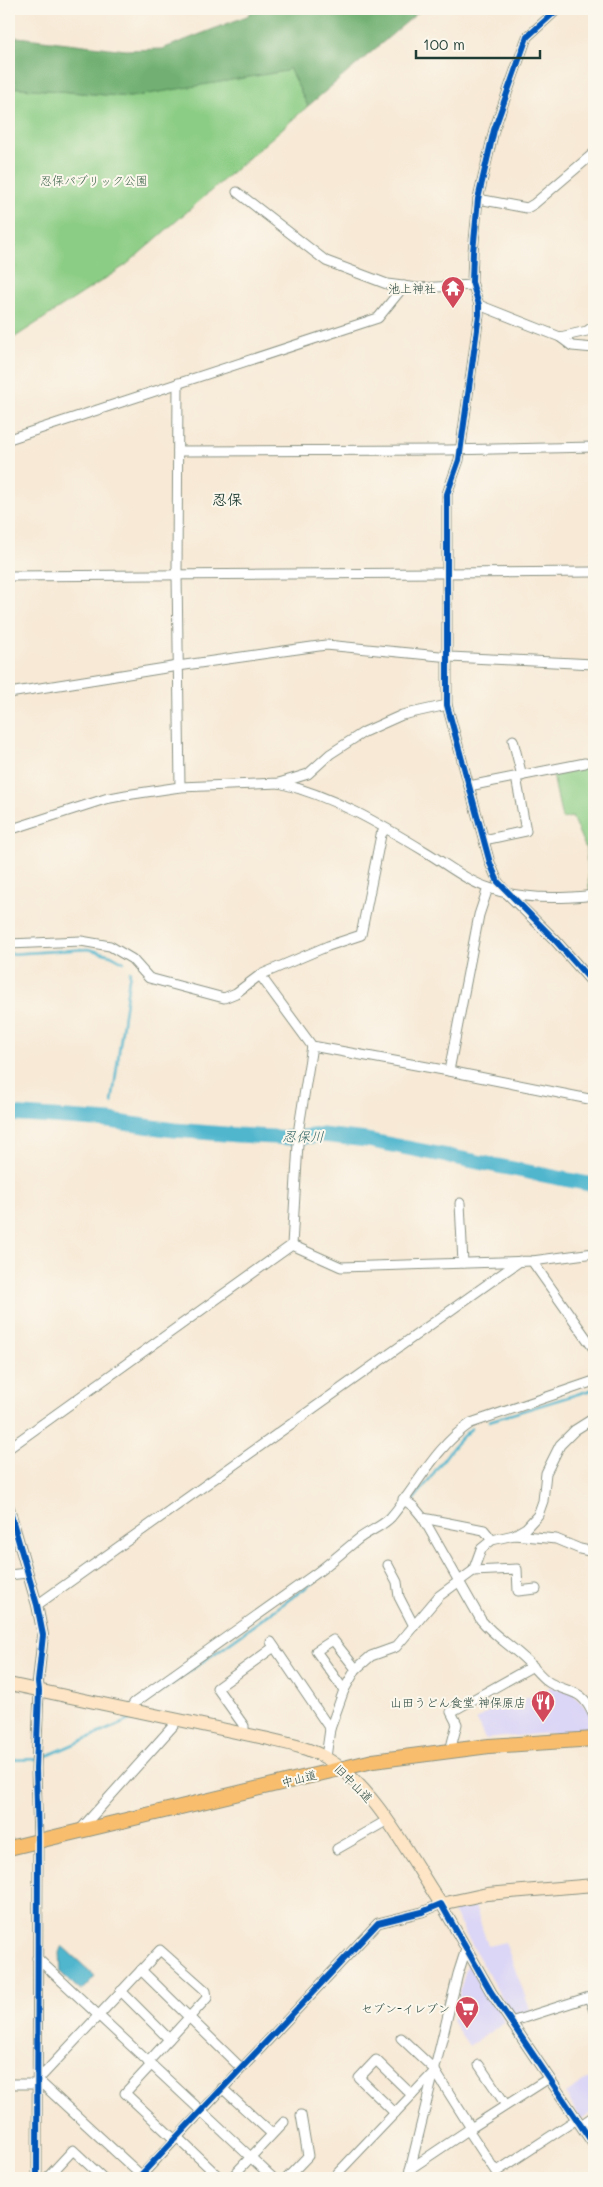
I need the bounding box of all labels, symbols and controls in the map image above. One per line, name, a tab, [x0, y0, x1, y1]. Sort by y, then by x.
scale bar	[416, 28, 539, 60]
text: 100 m	[423, 34, 465, 54]
park label: 忍保パブリック公園	[40, 172, 148, 188]
temple icon: 池上神社	[440, 275, 466, 309]
place label: 池上神社	[388, 280, 436, 296]
district label: 忍保	[212, 489, 242, 509]
water label: 忍保川	[282, 1126, 324, 1146]
restaurant icon: 山田うどん食堂 神保原店	[530, 1689, 556, 1723]
place label: 山田うどん食堂 神保原店	[390, 1694, 526, 1710]
street label: 旧中山道	[331, 1760, 377, 1806]
street label: 中山道	[280, 1766, 318, 1790]
supermarket icon: セブン-イレブン	[454, 1995, 480, 2029]
place label: セブン-イレブン	[361, 2000, 450, 2016]

